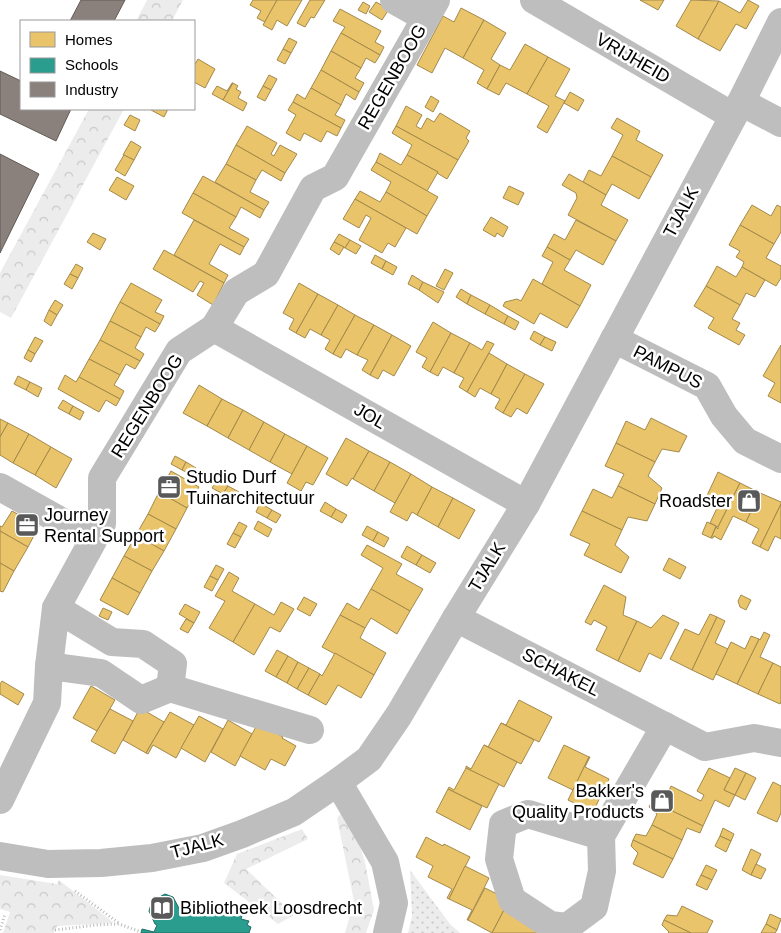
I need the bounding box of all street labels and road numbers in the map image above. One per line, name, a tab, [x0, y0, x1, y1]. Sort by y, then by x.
street label: REGENBOOG	[354, 21, 430, 133]
street label: VRIJHEID	[592, 29, 674, 87]
street label: TJALK	[659, 183, 703, 241]
street label: PAMPUS	[630, 341, 706, 393]
street label: REGENBOOG	[107, 351, 187, 461]
street label: JOL	[351, 399, 389, 433]
street label: TJALK	[465, 539, 509, 595]
street label: SCHAKEL	[519, 644, 603, 700]
street label: TJALK	[168, 829, 226, 863]

